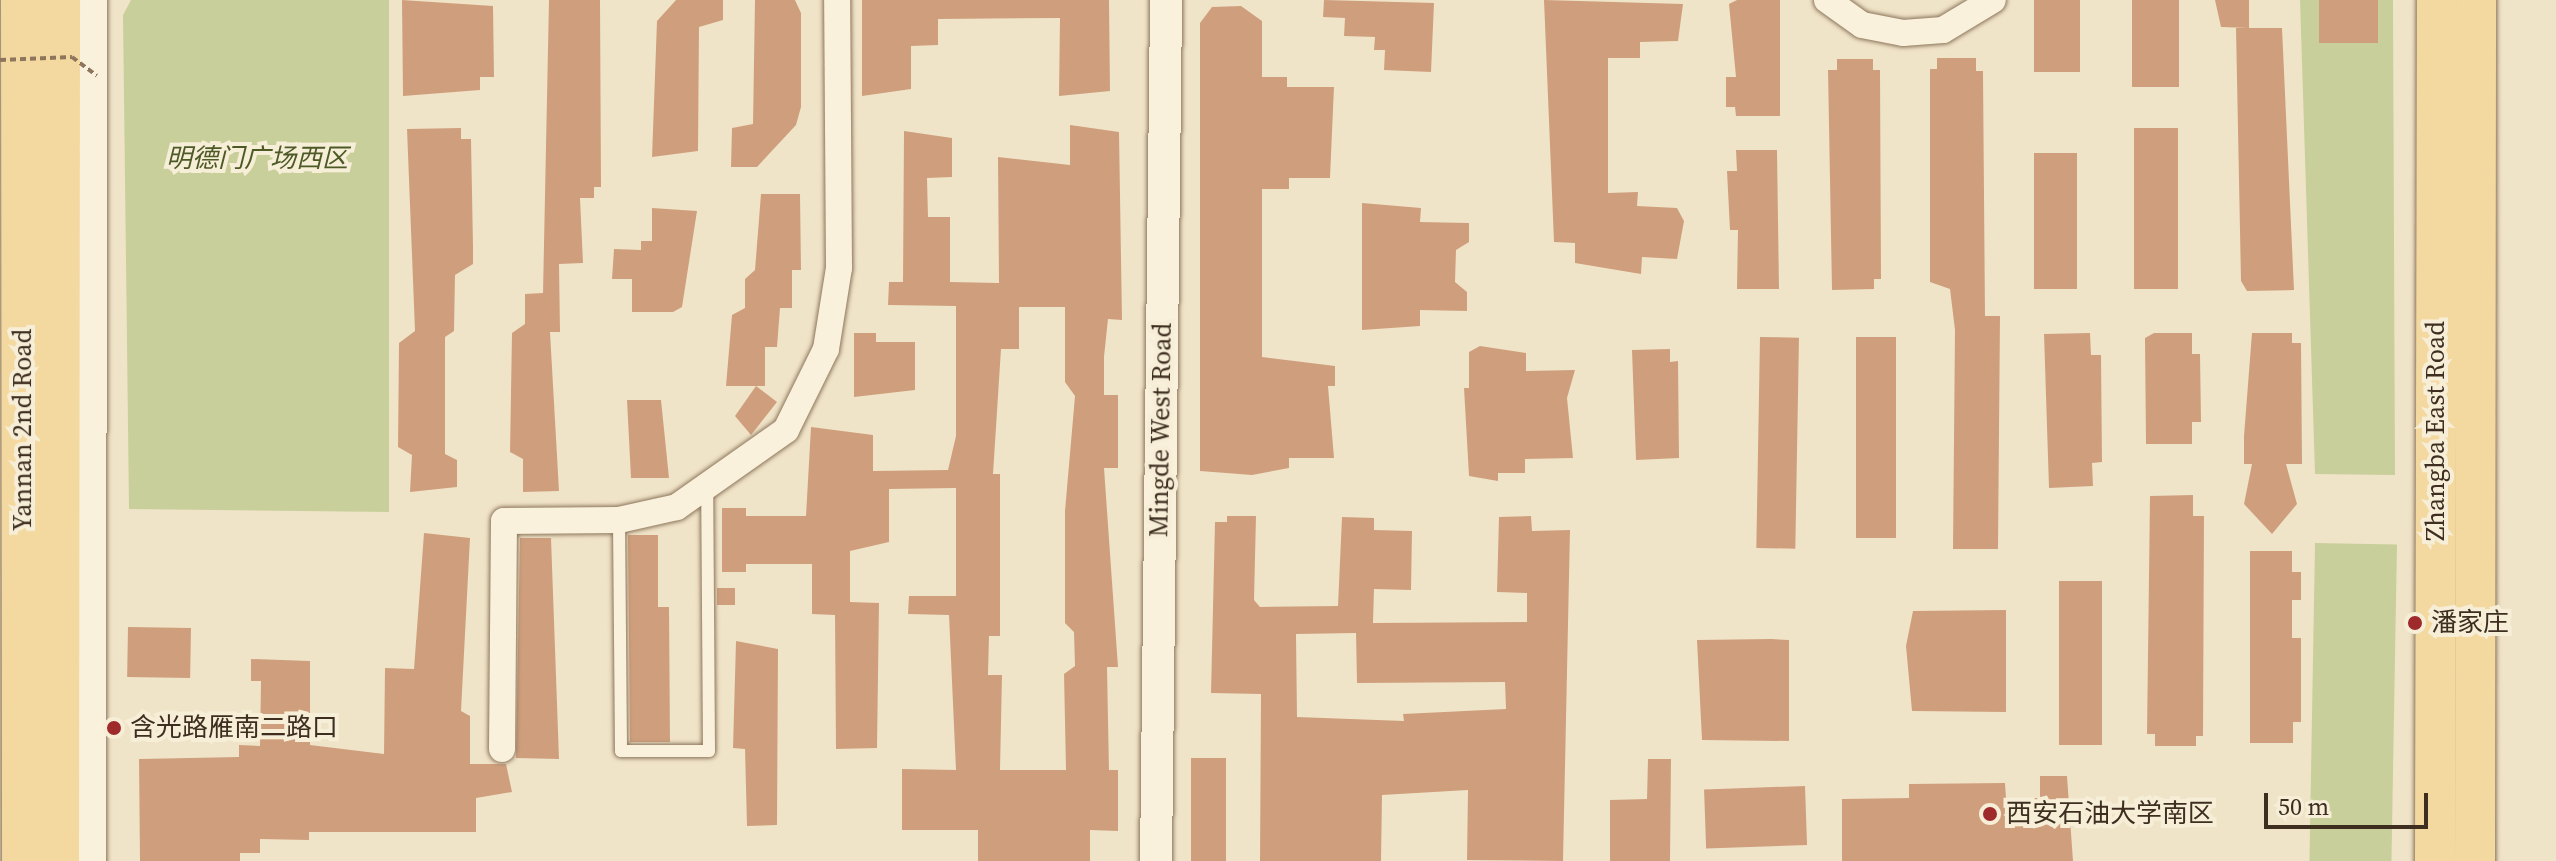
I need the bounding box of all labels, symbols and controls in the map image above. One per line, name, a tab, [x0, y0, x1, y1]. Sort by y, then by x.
park label: 明德门广场西区	[166, 143, 348, 175]
street label: Zhangba East Road	[2420, 321, 2452, 541]
street label: Mingde West Road	[1144, 322, 1178, 538]
street label: Yannan 2nd Road	[7, 329, 39, 531]
place label: 潘家庄	[2431, 607, 2509, 639]
marker: 潘家庄	[2406, 614, 2424, 632]
place label: 含光路雁南二路口	[130, 712, 338, 744]
marker: 含光路雁南二路口	[105, 719, 123, 737]
scale bar	[2268, 777, 2432, 827]
text: 50 m	[2278, 790, 2329, 823]
place label: 西安石油大学南区	[2006, 798, 2214, 830]
marker: 西安石油大学南区	[1981, 805, 1999, 823]

